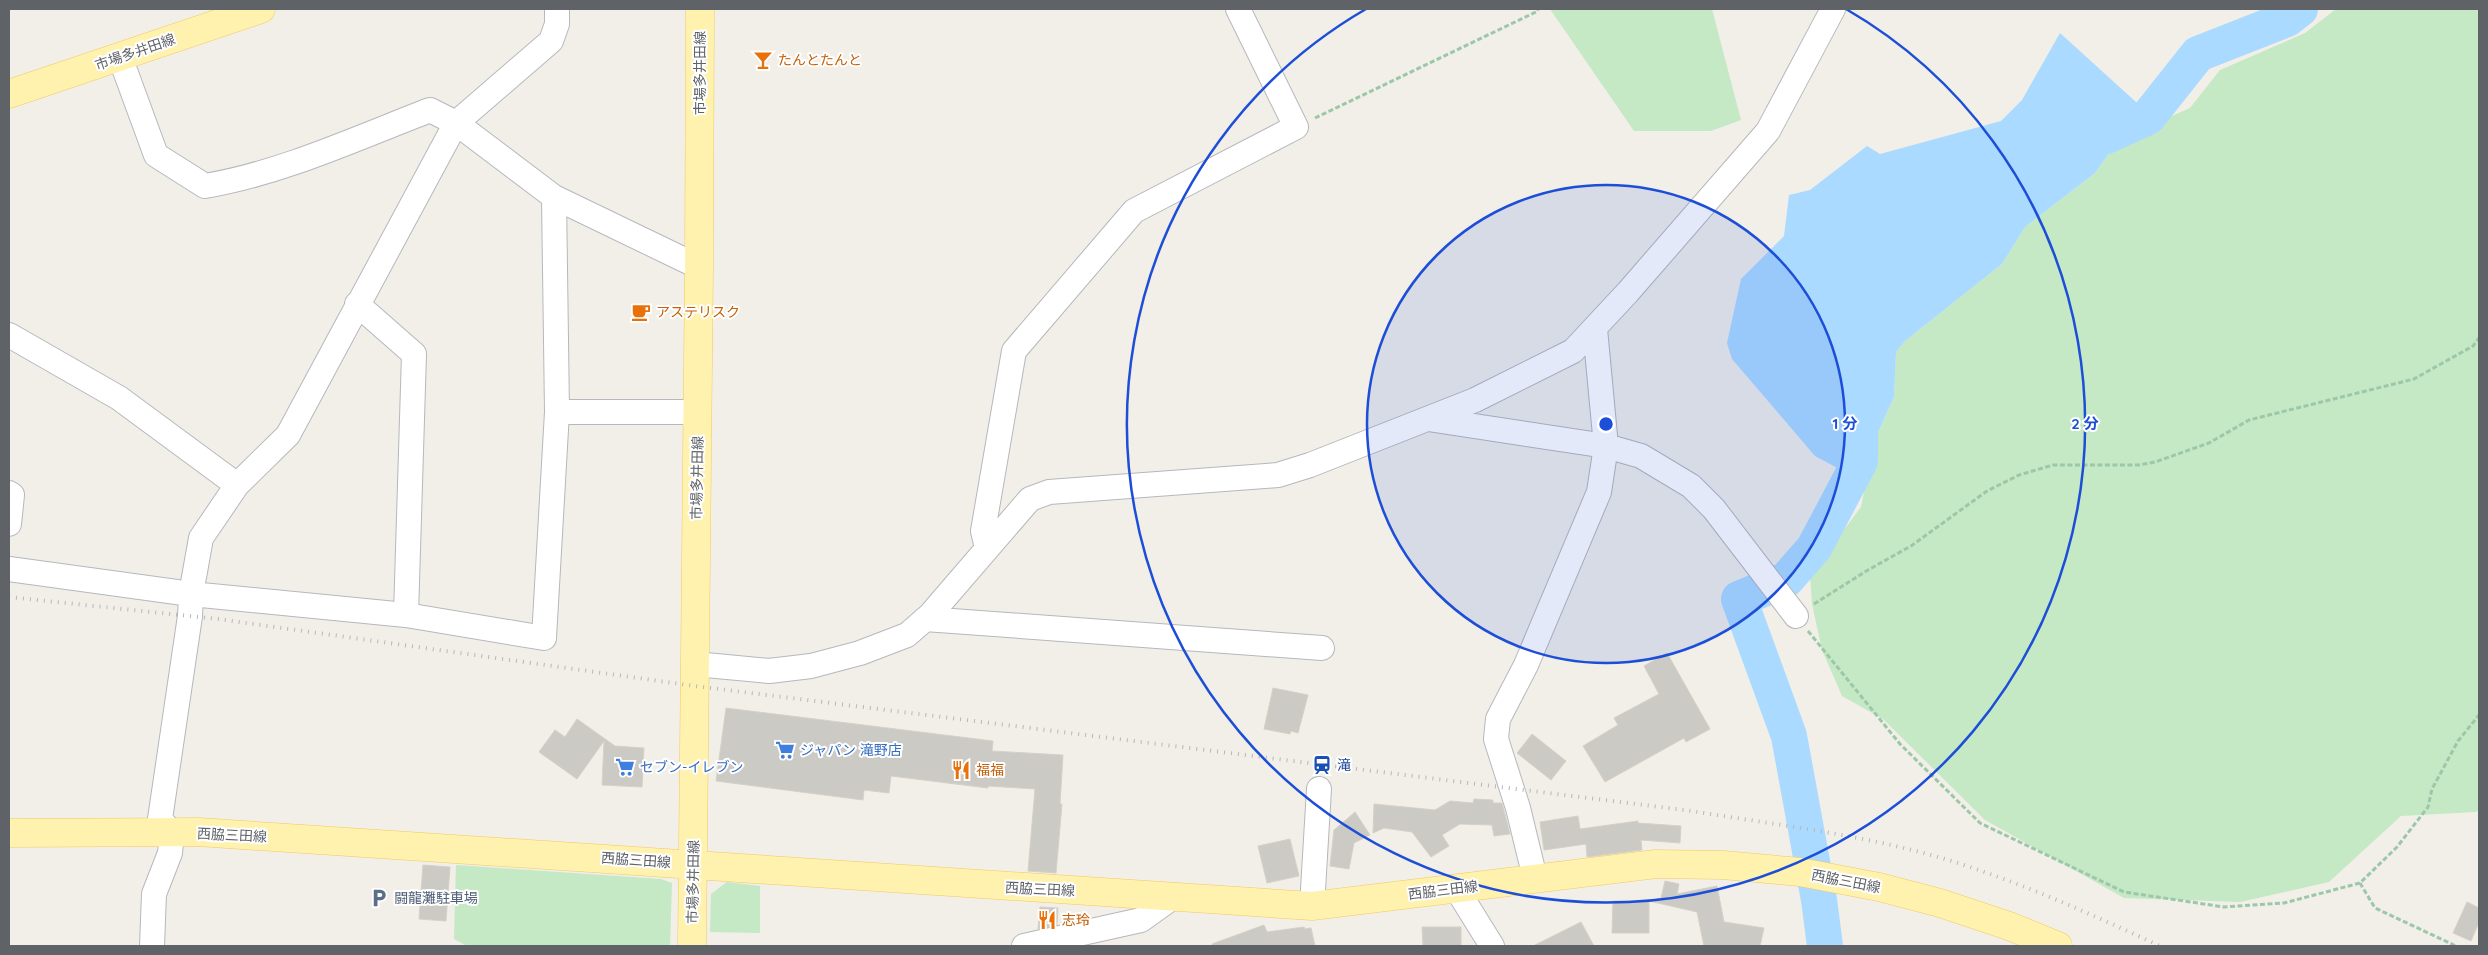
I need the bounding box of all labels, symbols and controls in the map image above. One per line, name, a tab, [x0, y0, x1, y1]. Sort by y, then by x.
street label: 市場多井田線	[92, 30, 178, 74]
street label: 市場多井田線	[691, 31, 709, 115]
bar icon: たんとたんと	[752, 49, 774, 71]
place label: たんとたんと	[778, 51, 862, 69]
cafe icon: アステリスク	[630, 301, 652, 323]
place label: アステリスク	[656, 303, 740, 321]
text: 1 分	[1832, 414, 1858, 433]
text: 2 分	[2071, 414, 2099, 433]
centre of rings	[1597, 415, 1615, 433]
street label: 市場多井田線	[687, 436, 707, 520]
supermarket icon: ジャパン 滝野店	[774, 739, 796, 761]
place label: ジャパン 滝野店	[800, 741, 902, 759]
station icon: 滝	[1311, 754, 1333, 776]
supermarket icon: セブン-イレブン	[614, 756, 636, 778]
place label: 滝	[1337, 756, 1351, 774]
place label: セブン-イレブン	[640, 758, 743, 776]
restaurant icon: 福福	[950, 759, 972, 781]
place label: 福福	[976, 761, 1004, 779]
street label: 西脇三田線	[197, 824, 267, 846]
street label: 市場多井田線	[683, 840, 703, 924]
street label: 西脇三田線	[600, 849, 672, 871]
street label: 西脇三田線	[1810, 865, 1882, 897]
street label: 西脇三田線	[1407, 877, 1479, 903]
street label: 西脇三田線	[1005, 878, 1075, 900]
parking icon: 闘龍灘駐車場	[368, 887, 390, 909]
place label: 闘龍灘駐車場	[394, 889, 478, 907]
restaurant icon: 志玲	[1036, 909, 1058, 931]
place label: 志玲	[1062, 911, 1090, 929]

